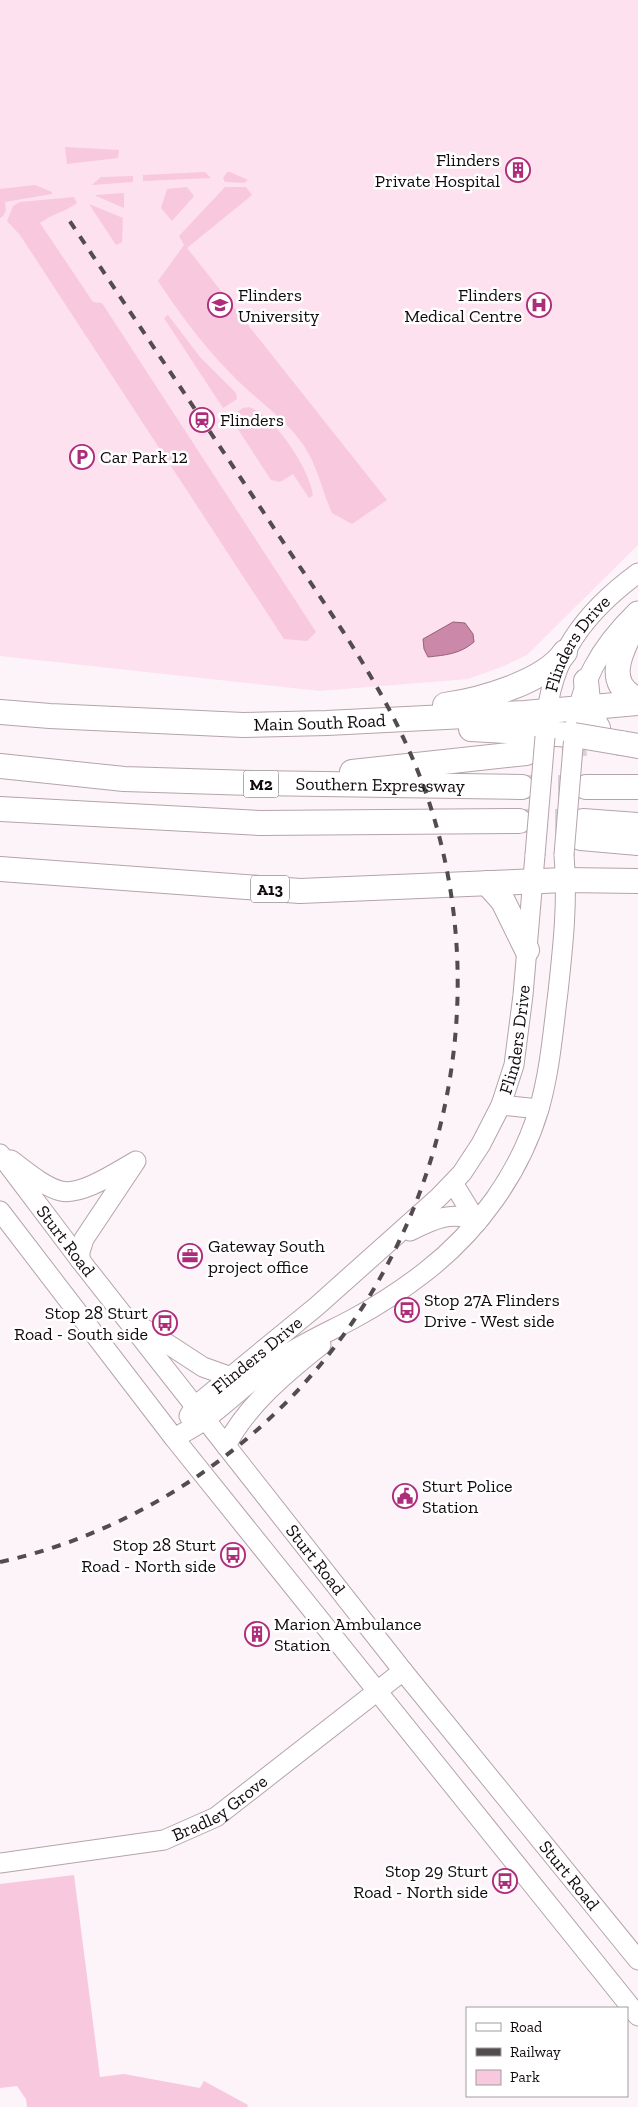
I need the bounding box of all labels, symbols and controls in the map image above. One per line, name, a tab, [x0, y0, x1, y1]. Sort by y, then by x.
place label: Flinders Private Hospital	[375, 149, 500, 192]
building icon: Flinders Private Hospital	[505, 157, 531, 183]
place label: Flinders University	[238, 284, 320, 327]
place label: Flinders Medical Centre	[404, 284, 522, 327]
school or university icon: Flinders University	[207, 292, 233, 318]
hospital icon: Flinders Medical Centre	[526, 292, 552, 318]
station icon: Flinders	[189, 407, 215, 433]
place label: Flinders	[220, 409, 284, 431]
parking icon: Car Park 12	[69, 444, 95, 470]
place label: Car Park 12	[100, 446, 188, 468]
street label: Flinders Drive	[540, 591, 615, 694]
street label: Main South Road	[253, 709, 386, 736]
road number: M2	[244, 771, 278, 798]
street label: Southern Expressway	[296, 773, 466, 797]
road number: A13	[251, 876, 289, 902]
street label: Flinders Drive	[494, 984, 535, 1097]
street label: Sturt Road	[32, 1201, 100, 1281]
place label: Gateway South project office	[208, 1235, 325, 1278]
office icon: Gateway South project office	[177, 1243, 203, 1269]
place label: Stop 27A Flinders Drive - West side	[424, 1289, 560, 1332]
bus stop icon: Stop 27A Flinders Drive - West side	[394, 1297, 420, 1323]
place label: Stop 28 Sturt Road - South side	[14, 1302, 148, 1345]
bus stop icon: Stop 28 Sturt Road - South side	[152, 1310, 178, 1336]
street label: Flinders Drive	[207, 1312, 307, 1399]
place label: Sturt Police Station	[422, 1475, 512, 1518]
public building icon: Sturt Police Station	[392, 1483, 418, 1509]
street label: Sturt Road	[281, 1520, 350, 1599]
place label: Stop 28 Sturt Road - North side	[81, 1534, 216, 1577]
bus stop icon: Stop 28 Sturt Road - North side	[220, 1542, 246, 1568]
place label: Marion Ambulance Station	[274, 1613, 422, 1656]
building icon: Marion Ambulance Station	[244, 1621, 270, 1647]
street label: Bradley Grove	[169, 1770, 272, 1846]
street label: Sturt Road	[534, 1836, 604, 1915]
place label: Stop 29 Sturt Road - North side	[353, 1860, 488, 1903]
bus stop icon: Stop 29 Sturt Road - North side	[492, 1868, 518, 1894]
legend	[466, 2007, 628, 2097]
text: Road	[510, 2018, 543, 2036]
text: Railway	[510, 2043, 561, 2061]
text: Park	[510, 2068, 540, 2086]

